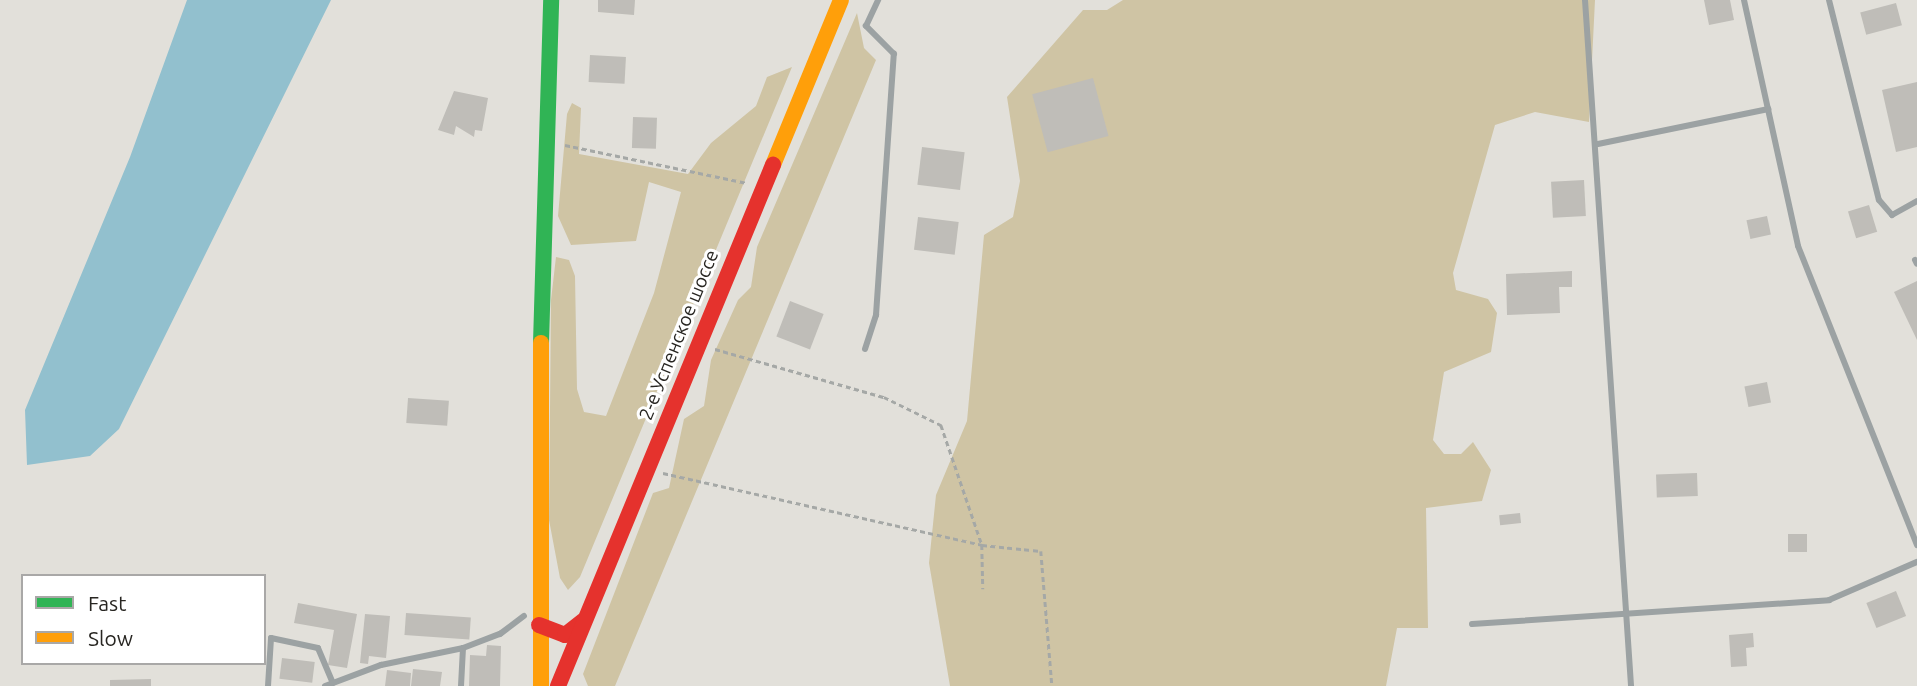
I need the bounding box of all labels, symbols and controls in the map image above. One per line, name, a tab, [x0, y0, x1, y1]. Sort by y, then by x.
street label: 2-е Успенское шоссе	[634, 247, 724, 423]
legend	[21, 574, 266, 665]
text: Fast	[88, 591, 126, 615]
text: Slow	[88, 626, 133, 650]

